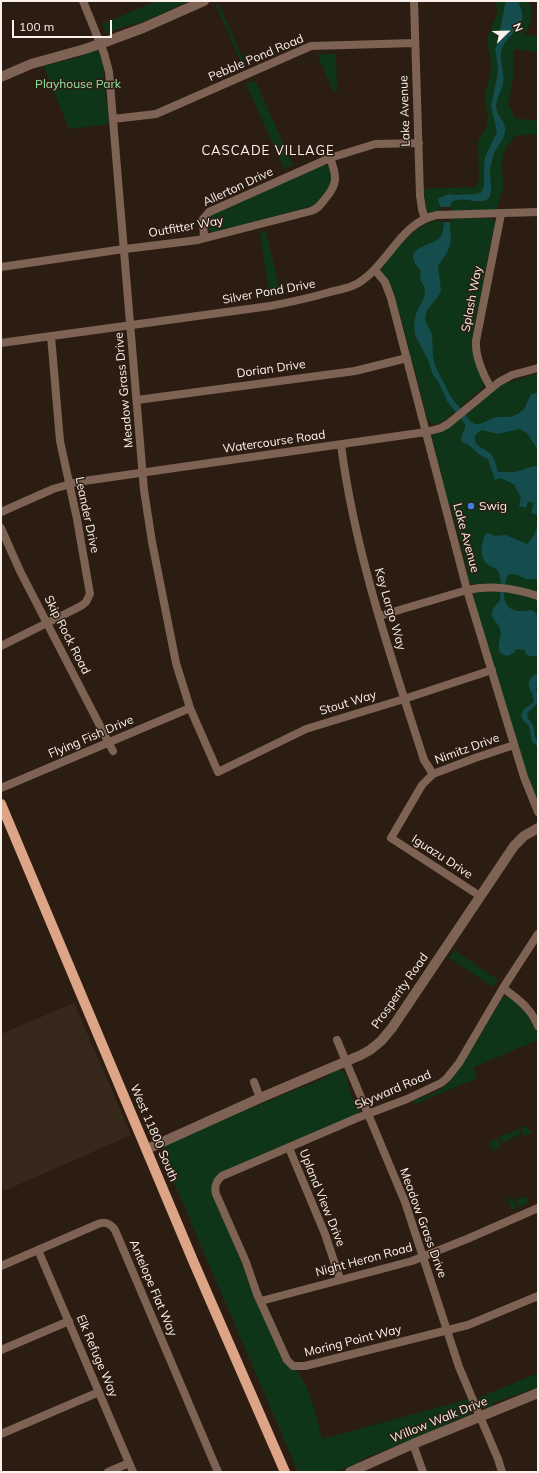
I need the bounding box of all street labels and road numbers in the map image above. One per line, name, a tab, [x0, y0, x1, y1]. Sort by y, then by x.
street label: Pebble Pond Road	[206, 31, 306, 85]
street label: Lake Avenue	[397, 75, 413, 147]
street label: Allerton Drive	[201, 164, 275, 210]
street label: Outfitter Way	[147, 213, 225, 241]
street label: Splash Way	[459, 265, 485, 333]
street label: Silver Pond Drive	[221, 277, 317, 307]
street label: Meadow Grass Drive	[112, 332, 136, 448]
street label: Dorian Drive	[236, 357, 306, 381]
street label: Watercourse Road	[222, 428, 326, 456]
street label: Leander Drive	[72, 476, 102, 554]
street label: Lake Avenue	[450, 502, 482, 574]
street label: Key Largo Way	[371, 566, 409, 652]
street label: Skip Rock Road	[41, 593, 93, 677]
street label: Stout Way	[318, 688, 378, 718]
street label: Flying Fish Drive	[46, 713, 136, 761]
street label: Nimitz Drive	[433, 731, 501, 767]
street label: Iguazu Drive	[409, 832, 475, 882]
street label: Prosperity Road	[369, 950, 431, 1032]
street label: Skyward Road	[353, 1067, 433, 1113]
street label: West 11800 South	[127, 1082, 181, 1184]
street label: Upland View Drive	[296, 1147, 348, 1249]
street label: Meadow Grass Drive	[396, 1166, 450, 1280]
street label: Antelope Flat Way	[126, 1238, 180, 1338]
street label: Night Heron Road	[314, 1240, 414, 1280]
street label: Elk Refuge Way	[73, 1313, 121, 1399]
street label: Moring Point Way	[303, 1322, 403, 1360]
street label: Willow Walk Drive	[388, 1394, 490, 1446]

